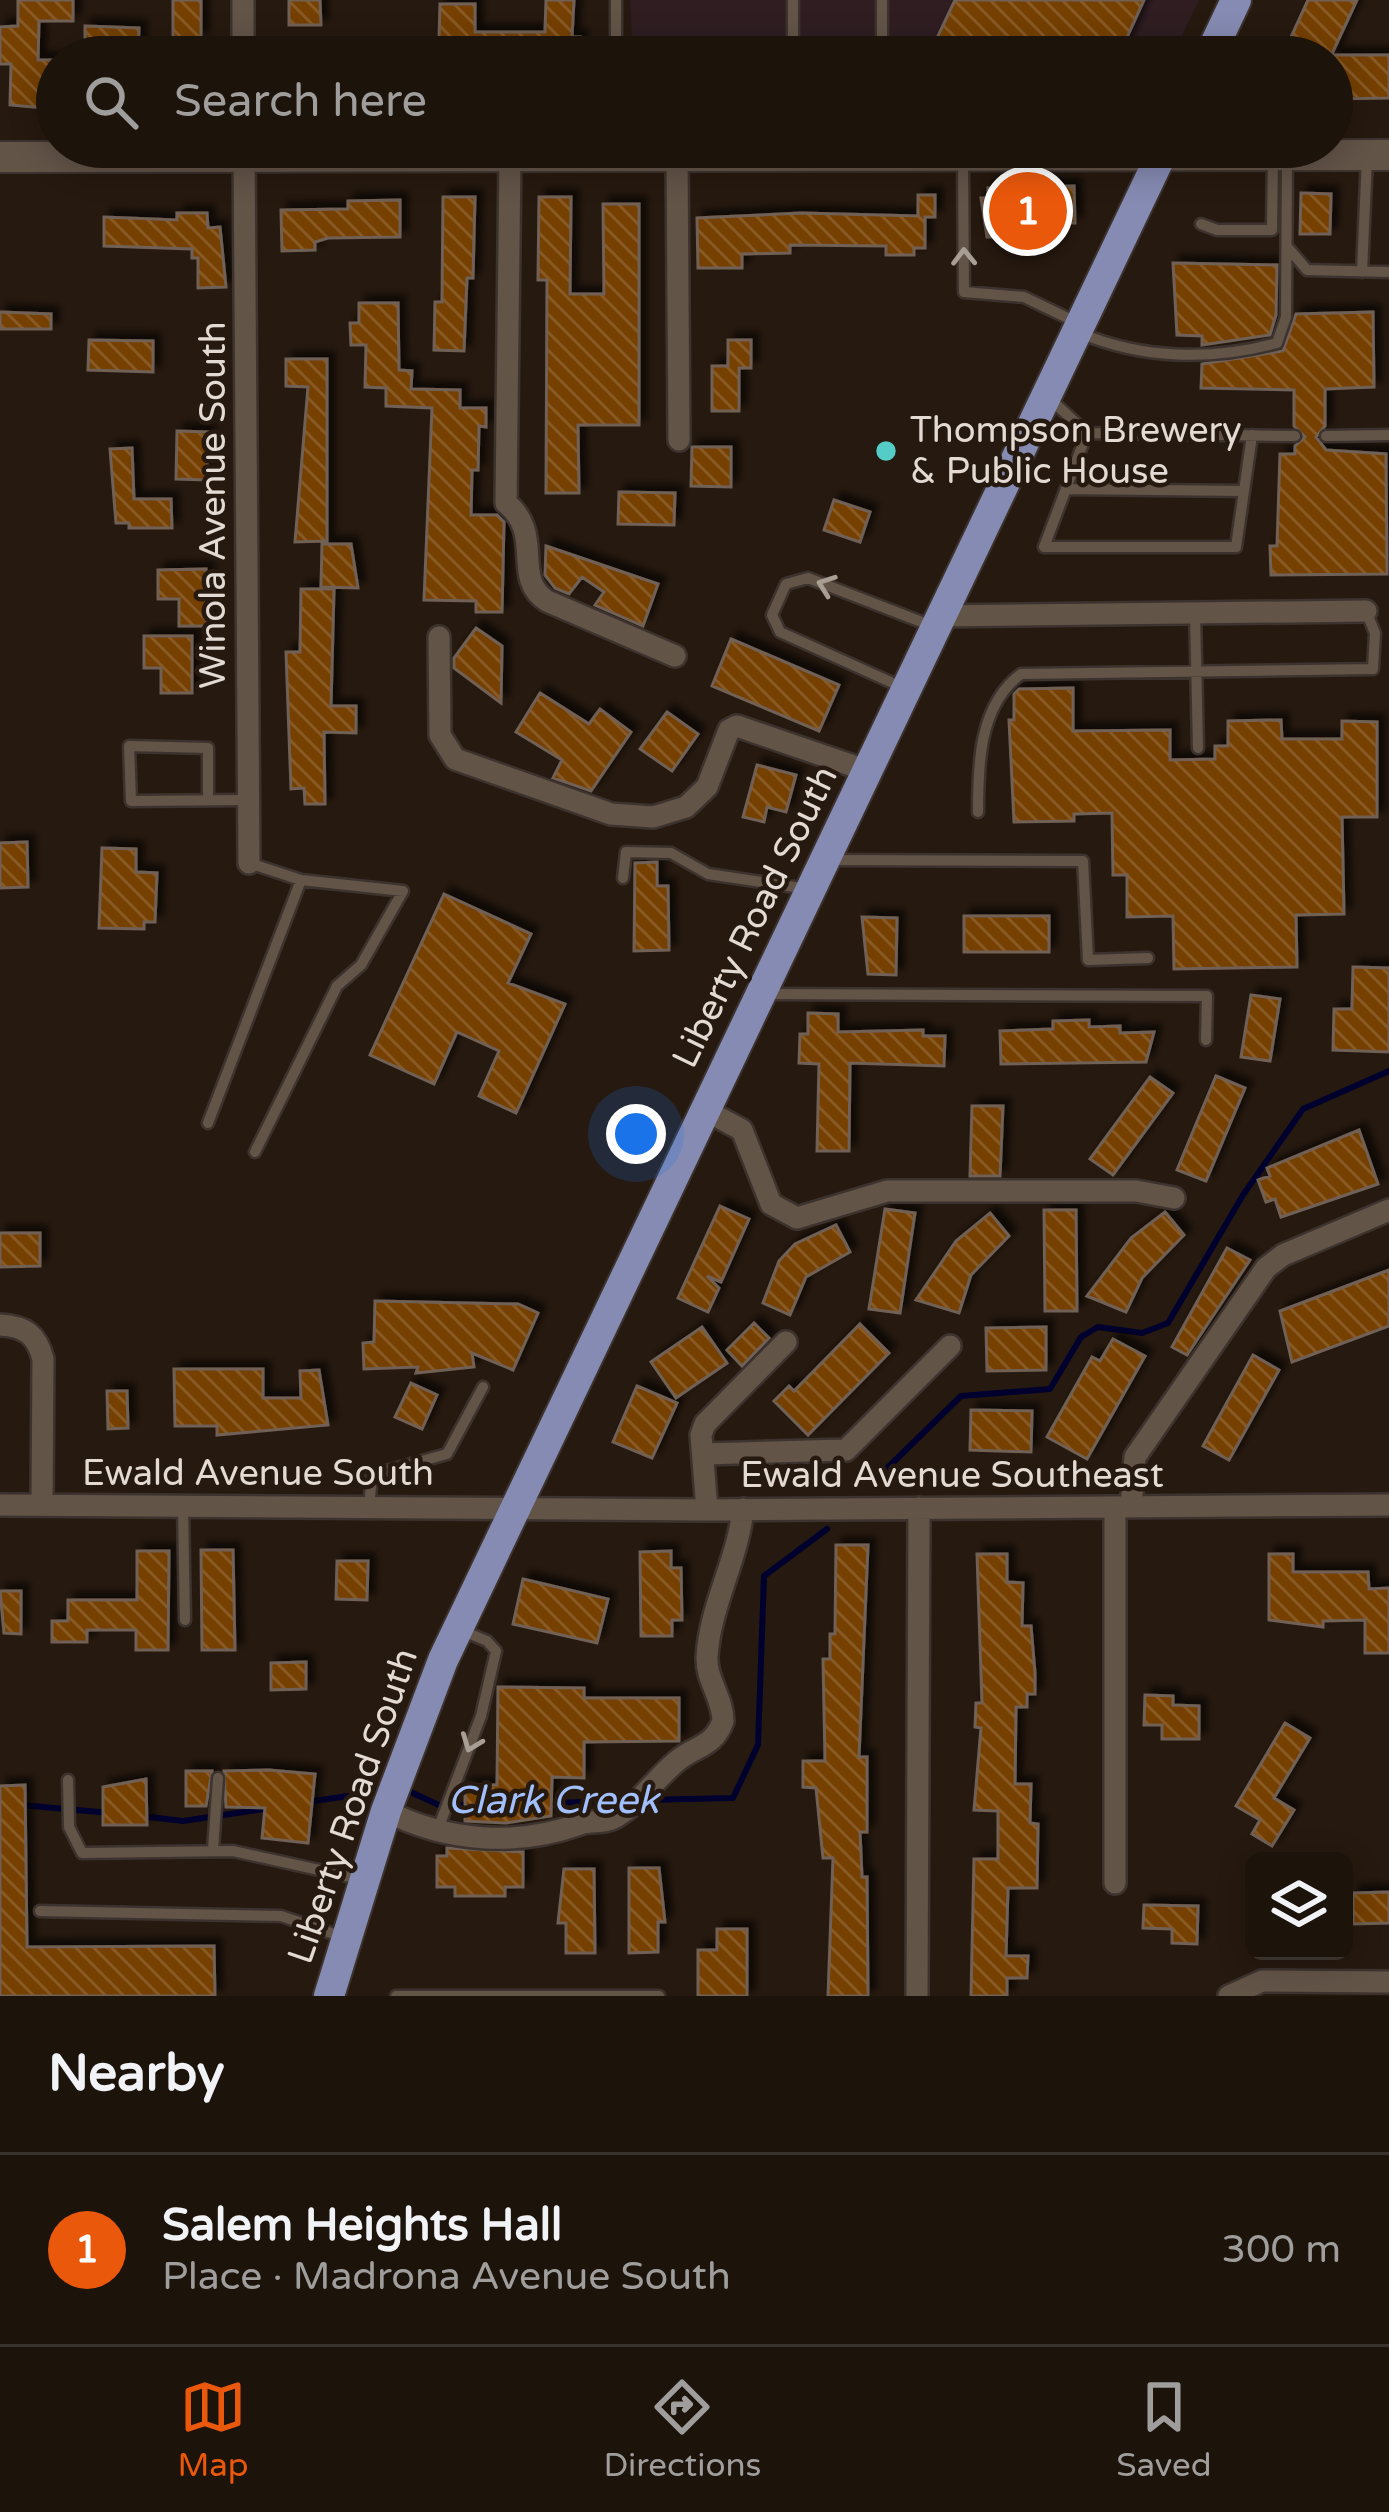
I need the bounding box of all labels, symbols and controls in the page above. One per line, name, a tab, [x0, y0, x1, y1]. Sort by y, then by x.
search box	[36, 36, 1353, 168]
icon: search	[78, 69, 144, 135]
text: Search here	[174, 75, 427, 129]
pin: 1	[989, 166, 1067, 256]
one-way arrow	[951, 247, 977, 266]
street label: Winola Avenue South	[192, 321, 235, 689]
place label: Thompson Brewery & Public House	[910, 409, 1242, 493]
marker: Thompson Brewery & Public House	[873, 438, 899, 464]
one-way arrow	[817, 575, 838, 600]
street label: Liberty Road South	[663, 759, 847, 1075]
your location	[606, 1104, 666, 1164]
street label: Ewald Avenue South	[82, 1452, 434, 1495]
street label: Ewald Avenue Southeast	[740, 1454, 1164, 1497]
street label: Liberty Road South	[279, 1643, 427, 1969]
one-way arrow	[461, 1732, 485, 1753]
water label: Clark Creek	[447, 1777, 662, 1824]
map controls	[1245, 1852, 1353, 1960]
button: layers	[1245, 1852, 1353, 1960]
text: Nearby	[48, 2043, 225, 2105]
text: Salem Heights Hall	[162, 2199, 562, 2253]
text: 1	[75, 2226, 99, 2273]
text: 300 m	[1222, 2226, 1341, 2273]
text: Place · Madrona Avenue South	[162, 2253, 731, 2300]
tab: Map	[177, 2374, 249, 2485]
tab: Directions	[603, 2374, 761, 2485]
tab: Saved	[1116, 2374, 1212, 2485]

